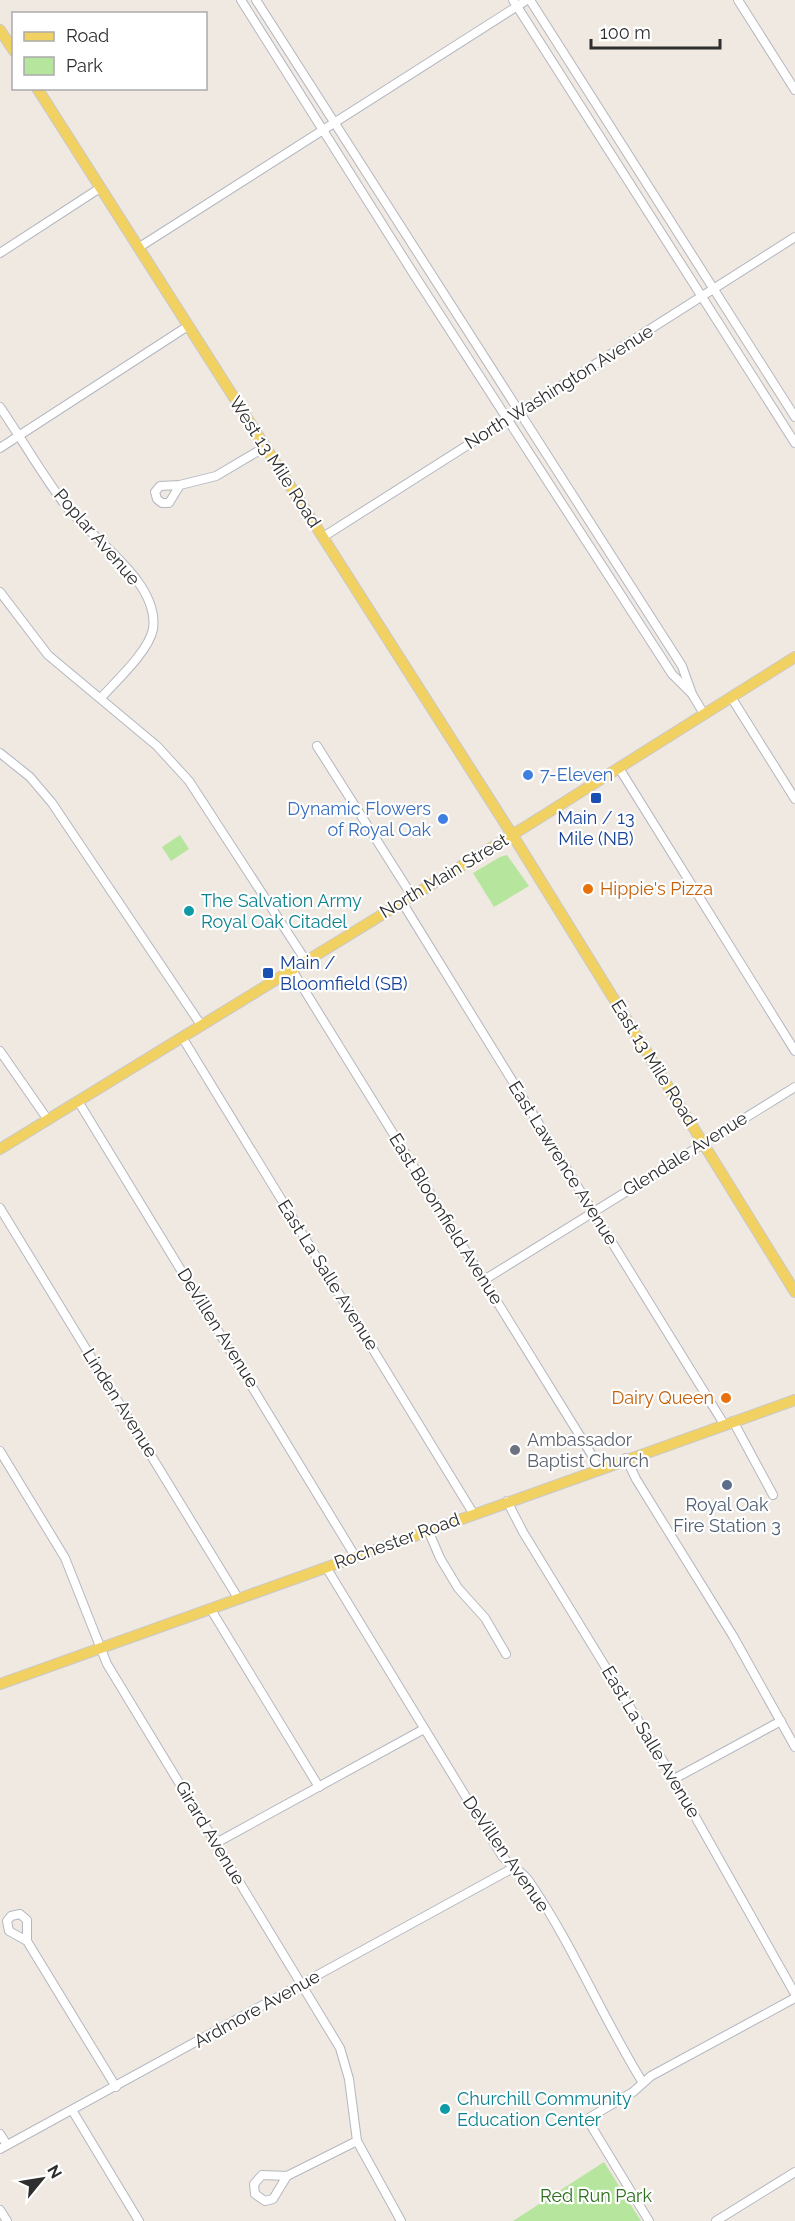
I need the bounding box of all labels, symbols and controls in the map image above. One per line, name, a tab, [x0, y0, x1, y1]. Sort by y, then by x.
legend	[12, 12, 207, 90]
scale bar	[591, 12, 720, 50]
text: 100 m	[600, 22, 651, 43]
text: Road	[66, 25, 109, 46]
text: Park	[66, 55, 103, 76]
street label: North Washington Avenue	[461, 320, 657, 453]
street label: West 13 Mile Road	[225, 392, 326, 531]
street label: Poplar Avenue	[50, 484, 145, 589]
place label: 7-Eleven	[540, 764, 613, 785]
marker: 7-Eleven	[521, 768, 535, 782]
marker: Main / 13 Mile (NB)	[589, 791, 603, 805]
place label: Dynamic Flowers of Royal Oak	[287, 798, 431, 840]
place label: Main / 13 Mile (NB)	[557, 807, 635, 849]
marker: Dynamic Flowers of Royal Oak	[436, 812, 450, 826]
street label: North Main Street	[376, 829, 512, 922]
place label: Hippie's Pizza	[600, 878, 713, 899]
marker: Hippie's Pizza	[581, 882, 595, 896]
place label: The Salvation Army Royal Oak Citadel	[201, 890, 362, 932]
marker: The Salvation Army Royal Oak Citadel	[182, 904, 196, 918]
place label: Main / Bloomfield (SB)	[280, 952, 408, 994]
marker: Main / Bloomfield (SB)	[261, 966, 275, 980]
street label: East 13 Mile Road	[607, 996, 702, 1130]
street label: East Lawrence Avenue	[504, 1077, 623, 1249]
street label: Glendale Avenue	[619, 1107, 751, 1200]
street label: East Bloomfield Avenue	[385, 1129, 508, 1308]
street label: East La Salle Avenue	[274, 1196, 383, 1354]
street label: DeVillen Avenue	[173, 1264, 264, 1392]
street label: Linden Avenue	[79, 1344, 163, 1461]
place label: Dairy Queen	[611, 1387, 714, 1408]
marker: Dairy Queen	[719, 1391, 733, 1405]
place label: Ambassador Baptist Church	[527, 1429, 649, 1471]
marker: Ambassador Baptist Church	[508, 1443, 522, 1457]
marker: Royal Oak Fire Station 3	[720, 1478, 734, 1492]
place label: Royal Oak Fire Station 3	[673, 1494, 781, 1536]
street label: Rochester Road	[331, 1508, 462, 1573]
street label: East La Salle Avenue	[598, 1662, 705, 1822]
street label: Girard Avenue	[171, 1777, 250, 1889]
street label: DeVillen Avenue	[459, 1792, 554, 1916]
street label: Ardmore Avenue	[190, 1965, 324, 2052]
place label: Churchill Community Education Center	[457, 2088, 632, 2130]
marker: Churchill Community Education Center	[438, 2102, 452, 2116]
north arrow	[12, 2149, 72, 2209]
text: N	[43, 2162, 66, 2182]
park label: Red Run Park	[540, 2185, 652, 2206]

